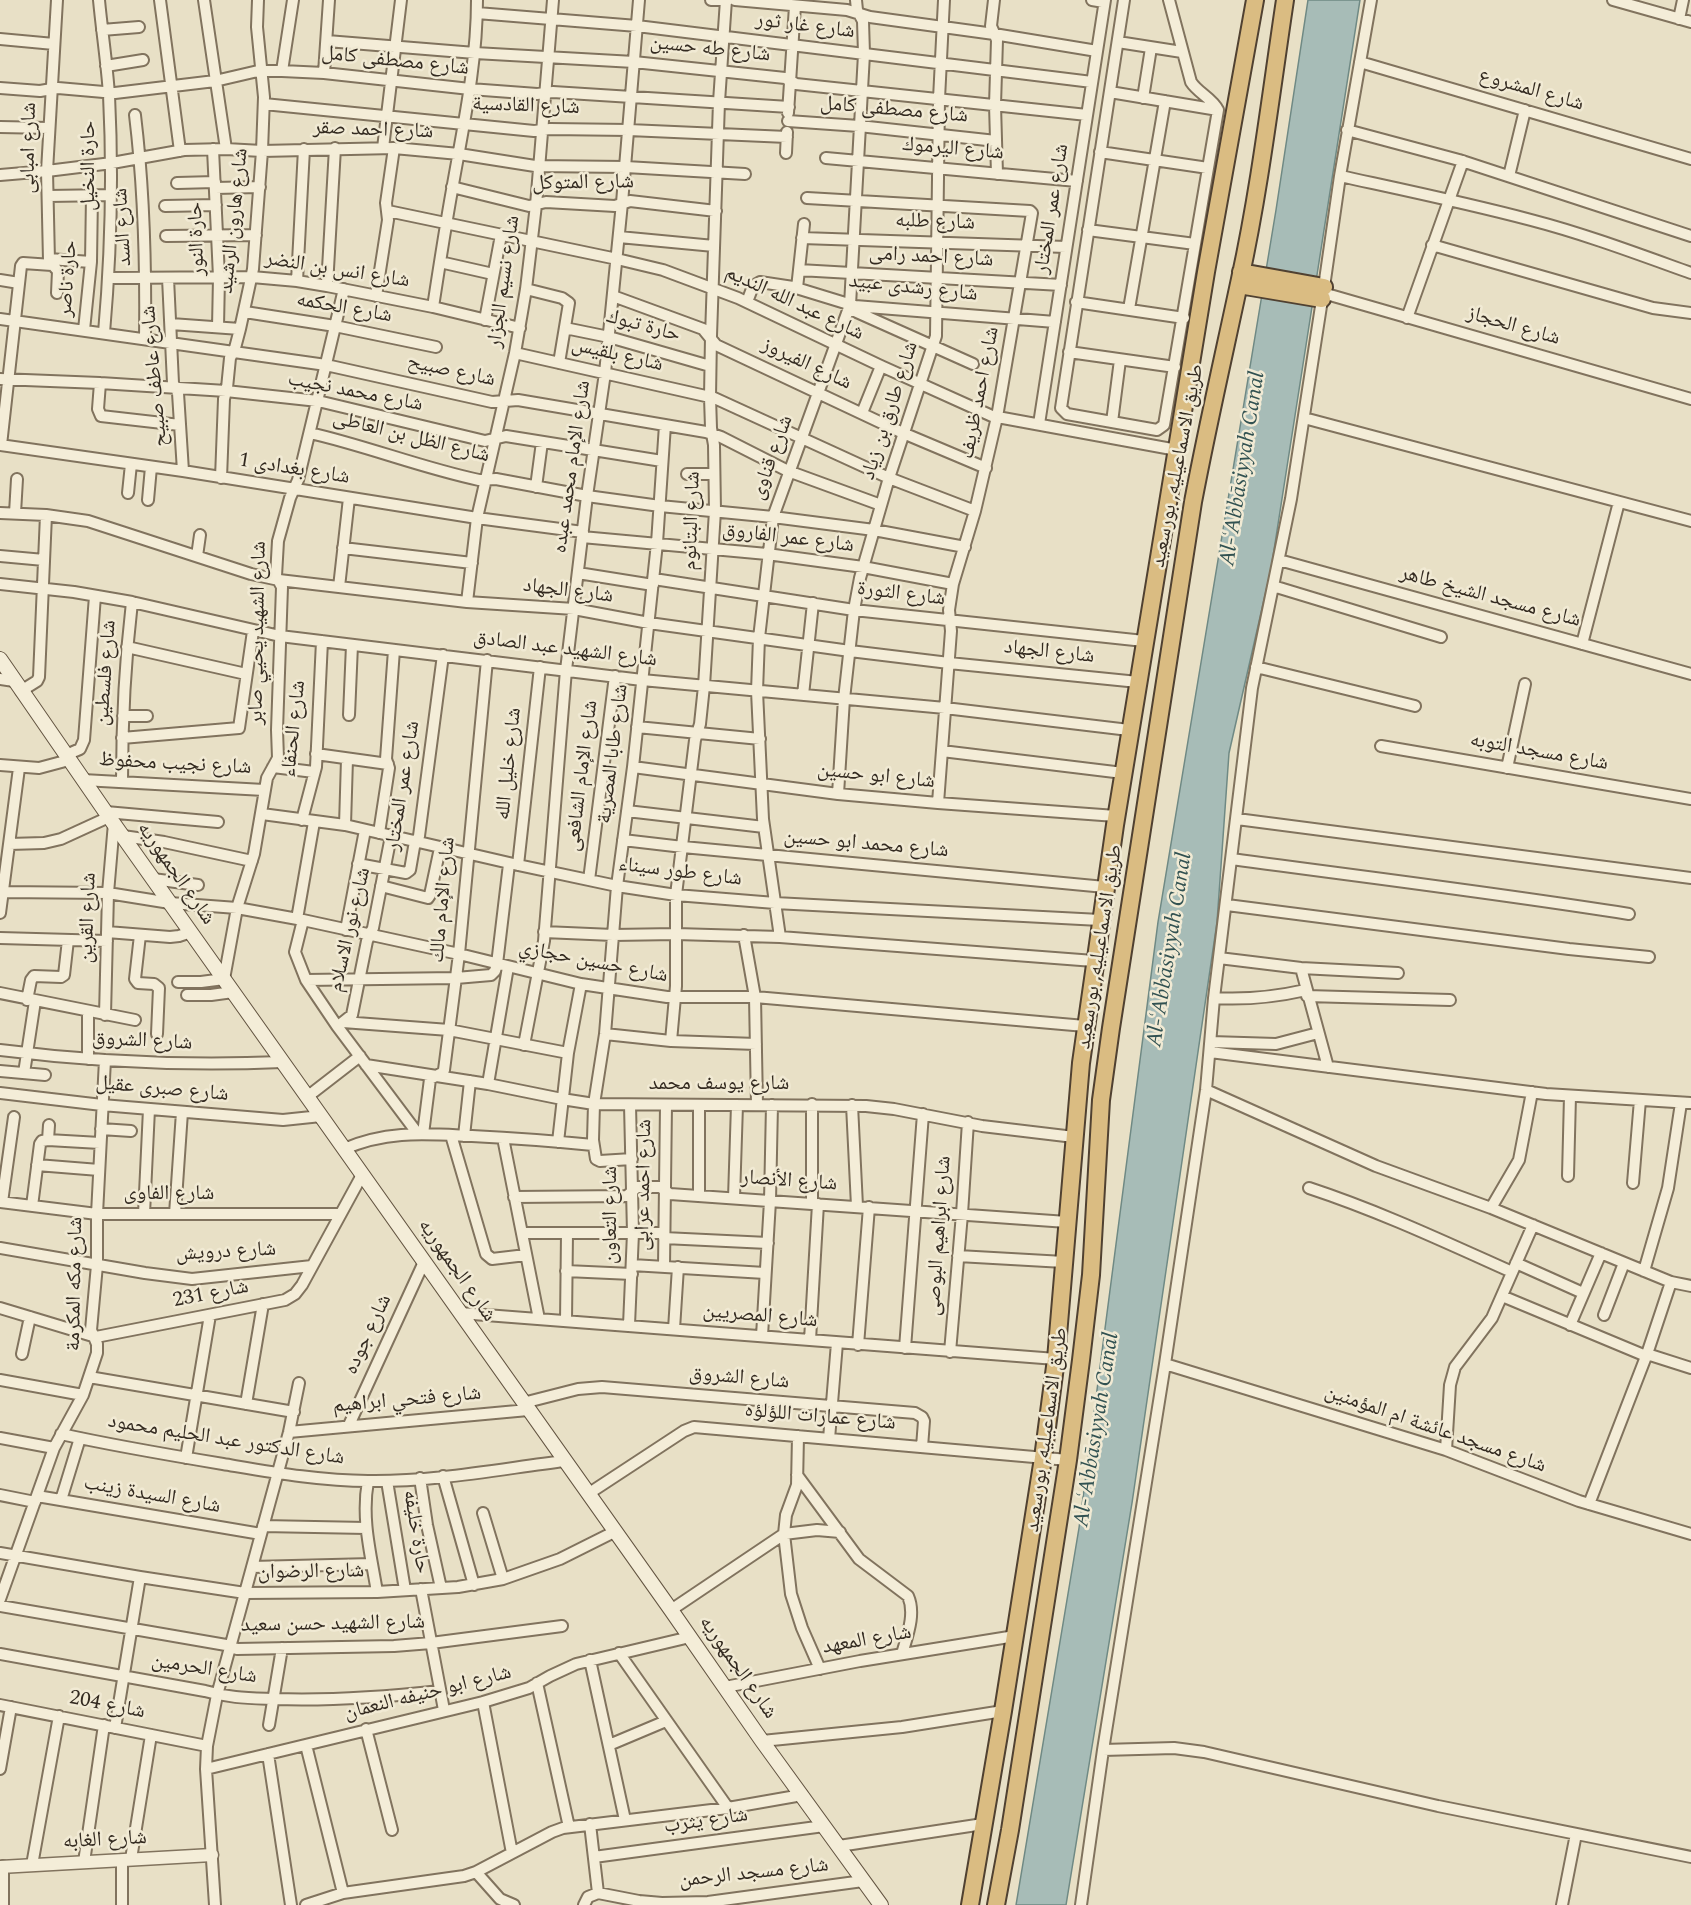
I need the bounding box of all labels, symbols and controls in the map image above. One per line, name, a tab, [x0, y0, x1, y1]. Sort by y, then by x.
street label: شارع غار ثور	[754, 8, 856, 46]
street label: شارع طه حسين	[649, 31, 771, 69]
street label: شارع مصطفى كامل	[320, 42, 470, 82]
street label: شارع المشروع	[1476, 64, 1586, 118]
street label: شارع مصطفى كامل	[819, 92, 969, 130]
street label: شارع القادسية	[472, 93, 580, 121]
street label: شارع امبابى	[17, 102, 43, 194]
street label: شارع احمد صقر	[312, 116, 434, 146]
street label: حارة النخيل	[77, 121, 103, 211]
street label: شارع اليرموك	[901, 133, 1005, 167]
street label: شارع عمر المختار	[1030, 142, 1076, 276]
street label: شارع هارون الرشيد	[215, 147, 255, 295]
street label: شارع المتوكل	[532, 171, 634, 197]
street label: شارع السد	[109, 187, 139, 267]
street label: حارة النور	[184, 202, 212, 276]
street label: شارع طلبه	[895, 209, 975, 237]
street label: شارع نسيم الجزار	[483, 214, 527, 350]
street label: حارة ناصر	[54, 240, 84, 318]
street label: شارع احمد رامى	[868, 242, 994, 274]
street label: شارع انس بن النضر	[263, 247, 411, 295]
street label: شارع عبد الله النديم	[721, 261, 867, 347]
street label: شارع رشدى عبيد	[847, 270, 979, 308]
street label: شارع الحكمه	[294, 288, 394, 330]
street label: شارع الحجاز	[1463, 302, 1563, 352]
street label: شارع عاطف صبيح	[137, 304, 175, 448]
street label: حارة تبوك	[603, 305, 683, 349]
street label: شارع احمد ظريف	[956, 325, 1006, 461]
street label: شارع بلقيس	[569, 333, 665, 379]
street label: شارع الفيروز	[757, 333, 855, 397]
street label: شارع طارق بن زياد	[857, 339, 925, 483]
street label: شارع صبيح	[405, 350, 497, 394]
street label: طريق الاسماعيليه, بورسعيد	[1147, 362, 1211, 570]
street label: شارع محمد نجيب	[285, 368, 425, 418]
water label: Al-ʿAbbāsiyyah Canal	[1216, 370, 1272, 568]
street label: شارع الإمام محمد عبده	[548, 379, 598, 555]
street label: شارع الظل بن العاطى	[330, 406, 492, 470]
street label: شارع قناوى	[746, 412, 800, 504]
street label: شارع بغدادى 1	[237, 449, 351, 491]
street label: شارع البتانوم	[679, 471, 707, 571]
street label: شارع عمر الفاروق	[721, 518, 855, 560]
street label: شارع الشهيد يحيي صابر	[245, 541, 273, 725]
street label: شارع مسجد الشيخ طاهر	[1397, 562, 1583, 634]
street label: شارع الجهاد	[521, 574, 615, 610]
street label: شارع الثورة	[855, 577, 947, 613]
street label: شارع فلسطين	[91, 619, 123, 727]
street label: شارع الشهيد عبد الصادق	[472, 626, 658, 674]
street label: شارع الجهاد	[1003, 636, 1095, 670]
street label: شارع الحنفاء	[277, 679, 313, 779]
street label: شارع طابا المصرية	[593, 683, 635, 825]
street label: شارع الإمام الشافعى	[561, 699, 605, 853]
street label: شارع خليل الله	[492, 707, 528, 821]
street label: شارع عمر المختار	[381, 719, 427, 853]
street label: شارع مسجد التوبه	[1468, 728, 1610, 778]
street label: شارع نجيب محفوظ	[98, 748, 252, 782]
street label: شارع ابو حسين	[816, 758, 936, 796]
street label: شارع الجمهوريه	[130, 818, 220, 930]
street label: شارع محمد ابو حسين	[782, 825, 950, 865]
street label: شارع الإمام مالك	[426, 836, 462, 964]
street label: طريق الاسماعيليه, بورسعيد	[1072, 843, 1130, 1051]
water label: Al-ʿAbbāsiyyah Canal	[1143, 851, 1199, 1049]
street label: شارع طور سيناء	[617, 853, 743, 893]
street label: شارع نور الاسلام	[324, 865, 378, 995]
street label: شارع القرين	[75, 872, 103, 964]
street label: شارع حسين حجازي	[516, 936, 670, 990]
street label: شارع الشروق	[91, 1027, 193, 1057]
street label: شارع صبرى عقيل	[95, 1072, 229, 1108]
street label: شارع يوسف محمد	[649, 1072, 789, 1098]
street label: شارع احمد عرابى	[631, 1119, 659, 1251]
street label: شارع ابراهيم البوصى	[922, 1155, 958, 1317]
street label: شارع التعاون	[599, 1166, 625, 1264]
street label: شارع الأنصار	[740, 1166, 838, 1198]
street label: شارع الفاوى	[124, 1182, 214, 1208]
street label: شارع الجمهوريه	[411, 1215, 501, 1327]
street label: شارع مكه المكرمة	[62, 1217, 90, 1351]
street label: شارع درويش	[175, 1238, 277, 1268]
street label: شارع 231	[171, 1275, 251, 1315]
street label: شارع جوده	[339, 1291, 399, 1379]
street label: شارع المصريين	[702, 1299, 818, 1335]
street label: طريق الاسماعيليه, بورسعيد	[1021, 1326, 1075, 1534]
water label: Al-ʿAbbāsiyyah Canal	[1070, 1331, 1126, 1529]
street label: شارع الشروق	[688, 1362, 790, 1396]
street label: شارع مسجد عائشة ام المؤمنين	[1321, 1380, 1549, 1480]
street label: شارع فتحي ابراهيم	[332, 1382, 482, 1420]
street label: شارع عمارات اللؤلؤه	[743, 1399, 897, 1437]
street label: شارع الدكتور عبد الحليم محمود	[106, 1410, 346, 1472]
street label: شارع السيدة زينب	[82, 1472, 222, 1520]
street label: حارة خليفه	[396, 1488, 434, 1576]
street label: شارع الرضوان	[257, 1559, 365, 1587]
street label: شارع الشهيد حسن سعيد	[241, 1611, 425, 1639]
street label: شارع الجمهوريه	[692, 1612, 782, 1724]
street label: شارع المعهد	[821, 1621, 913, 1661]
street label: شارع الحرمين	[149, 1649, 259, 1691]
street label: شارع ابو حنيفه النعمان	[342, 1661, 514, 1727]
street label: شارع 204	[67, 1686, 147, 1726]
street label: شارع يثرب	[662, 1804, 750, 1840]
street label: شارع الغابه	[62, 1826, 148, 1856]
street label: شارع مسجد الرحمن	[678, 1854, 830, 1894]

